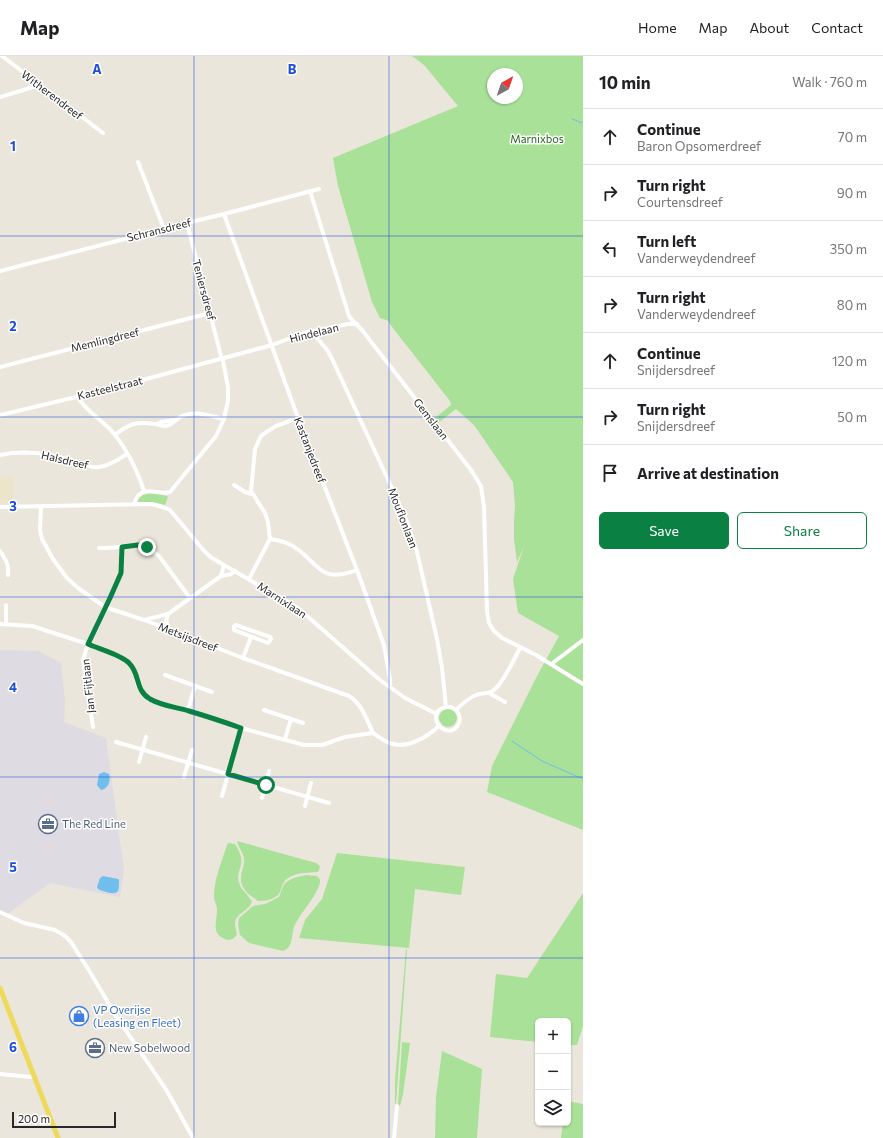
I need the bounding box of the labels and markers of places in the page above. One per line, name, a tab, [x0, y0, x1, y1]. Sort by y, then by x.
office icon: The Red Line	[37, 813, 59, 835]
place label: The Red Line	[62, 817, 126, 830]
place label: VP Overijse (Leasing en Fleet)	[93, 1003, 181, 1029]
shop icon: VP Overijse (Leasing en Fleet)	[68, 1005, 90, 1027]
office icon: New Sobelwood	[84, 1037, 106, 1059]
place label: New Sobelwood	[109, 1041, 190, 1054]

